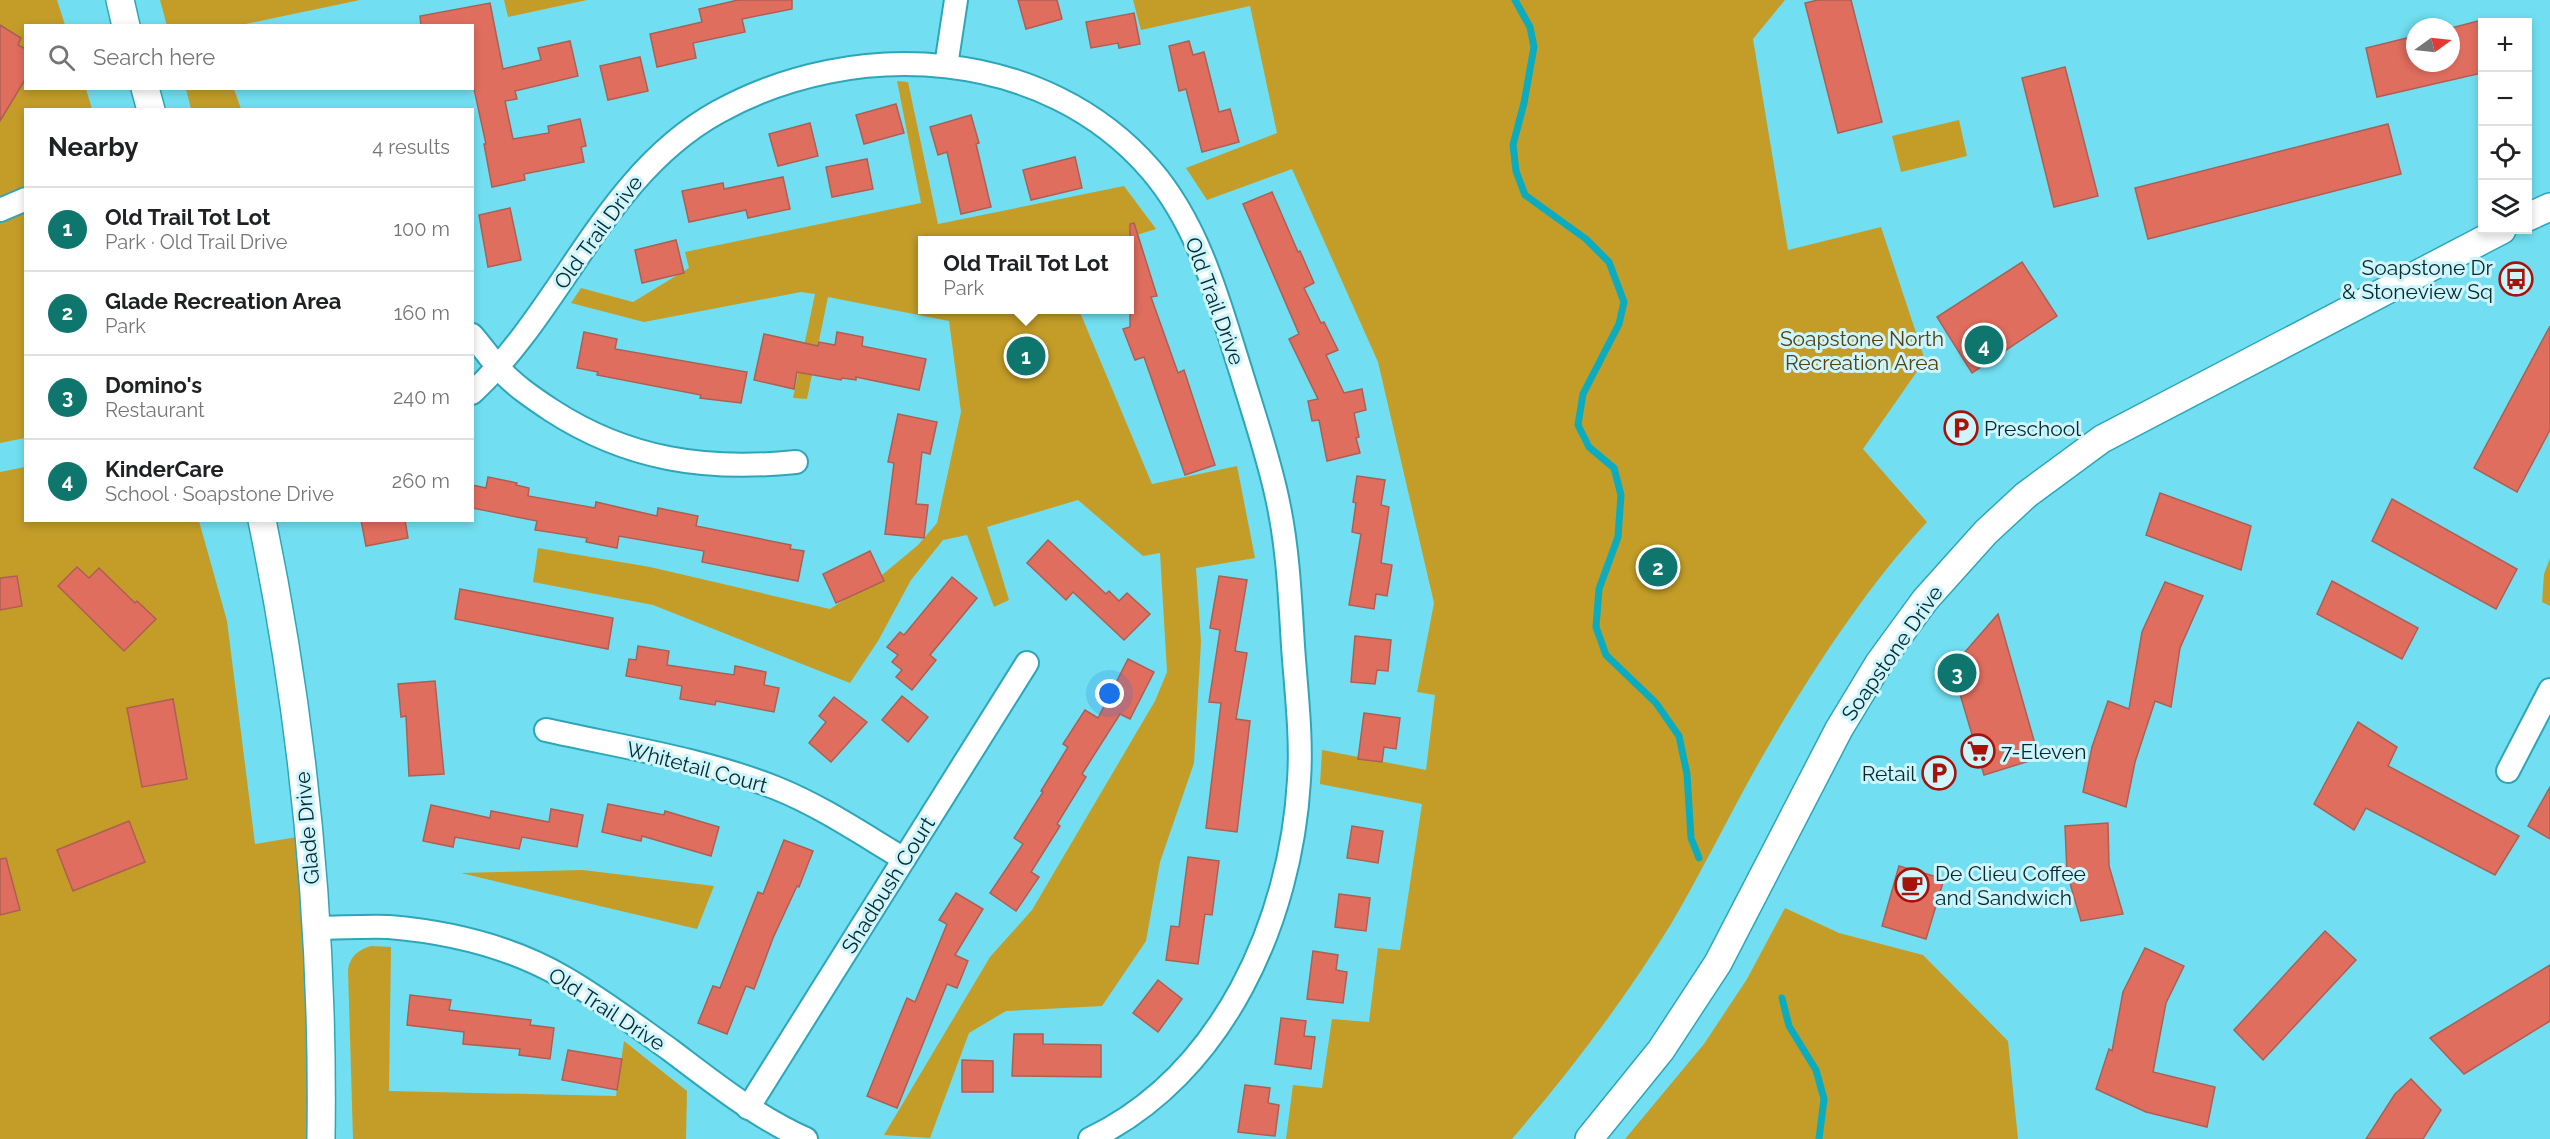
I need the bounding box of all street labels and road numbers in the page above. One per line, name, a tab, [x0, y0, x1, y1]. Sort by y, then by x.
street label: Old Trail Drive	[548, 170, 648, 294]
street label: Old Trail Drive	[1180, 234, 1250, 368]
street label: Soapstone Drive	[1836, 581, 1948, 725]
street label: Whitetail Court	[624, 736, 770, 798]
street label: Glade Drive	[290, 771, 324, 885]
street label: Shadbush Court	[836, 812, 940, 958]
street label: Old Trail Drive	[544, 962, 670, 1056]

